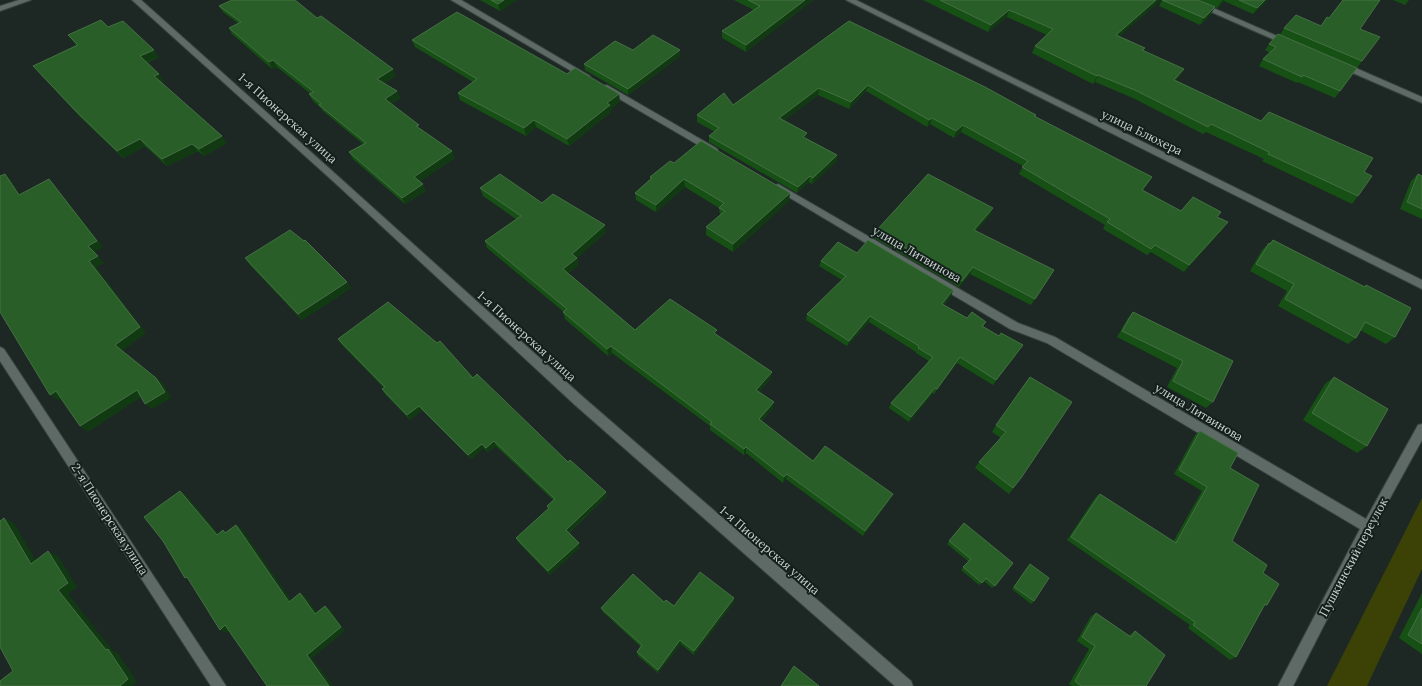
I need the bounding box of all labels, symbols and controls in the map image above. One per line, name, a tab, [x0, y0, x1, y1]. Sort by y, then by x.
street label: 1-я Пионерская улица	[236, 70, 340, 166]
street label: улица Блюхера	[1099, 106, 1185, 158]
street label: улица Литвинова	[870, 222, 964, 286]
street label: 1-я Пионерская улица	[475, 288, 579, 384]
street label: улица Литвинова	[1152, 380, 1246, 444]
street label: 2-я Пионерская улица	[68, 461, 152, 577]
street label: Пушкинский переулок	[1315, 495, 1391, 619]
street label: 1-я Пионерская улица	[717, 502, 823, 598]

